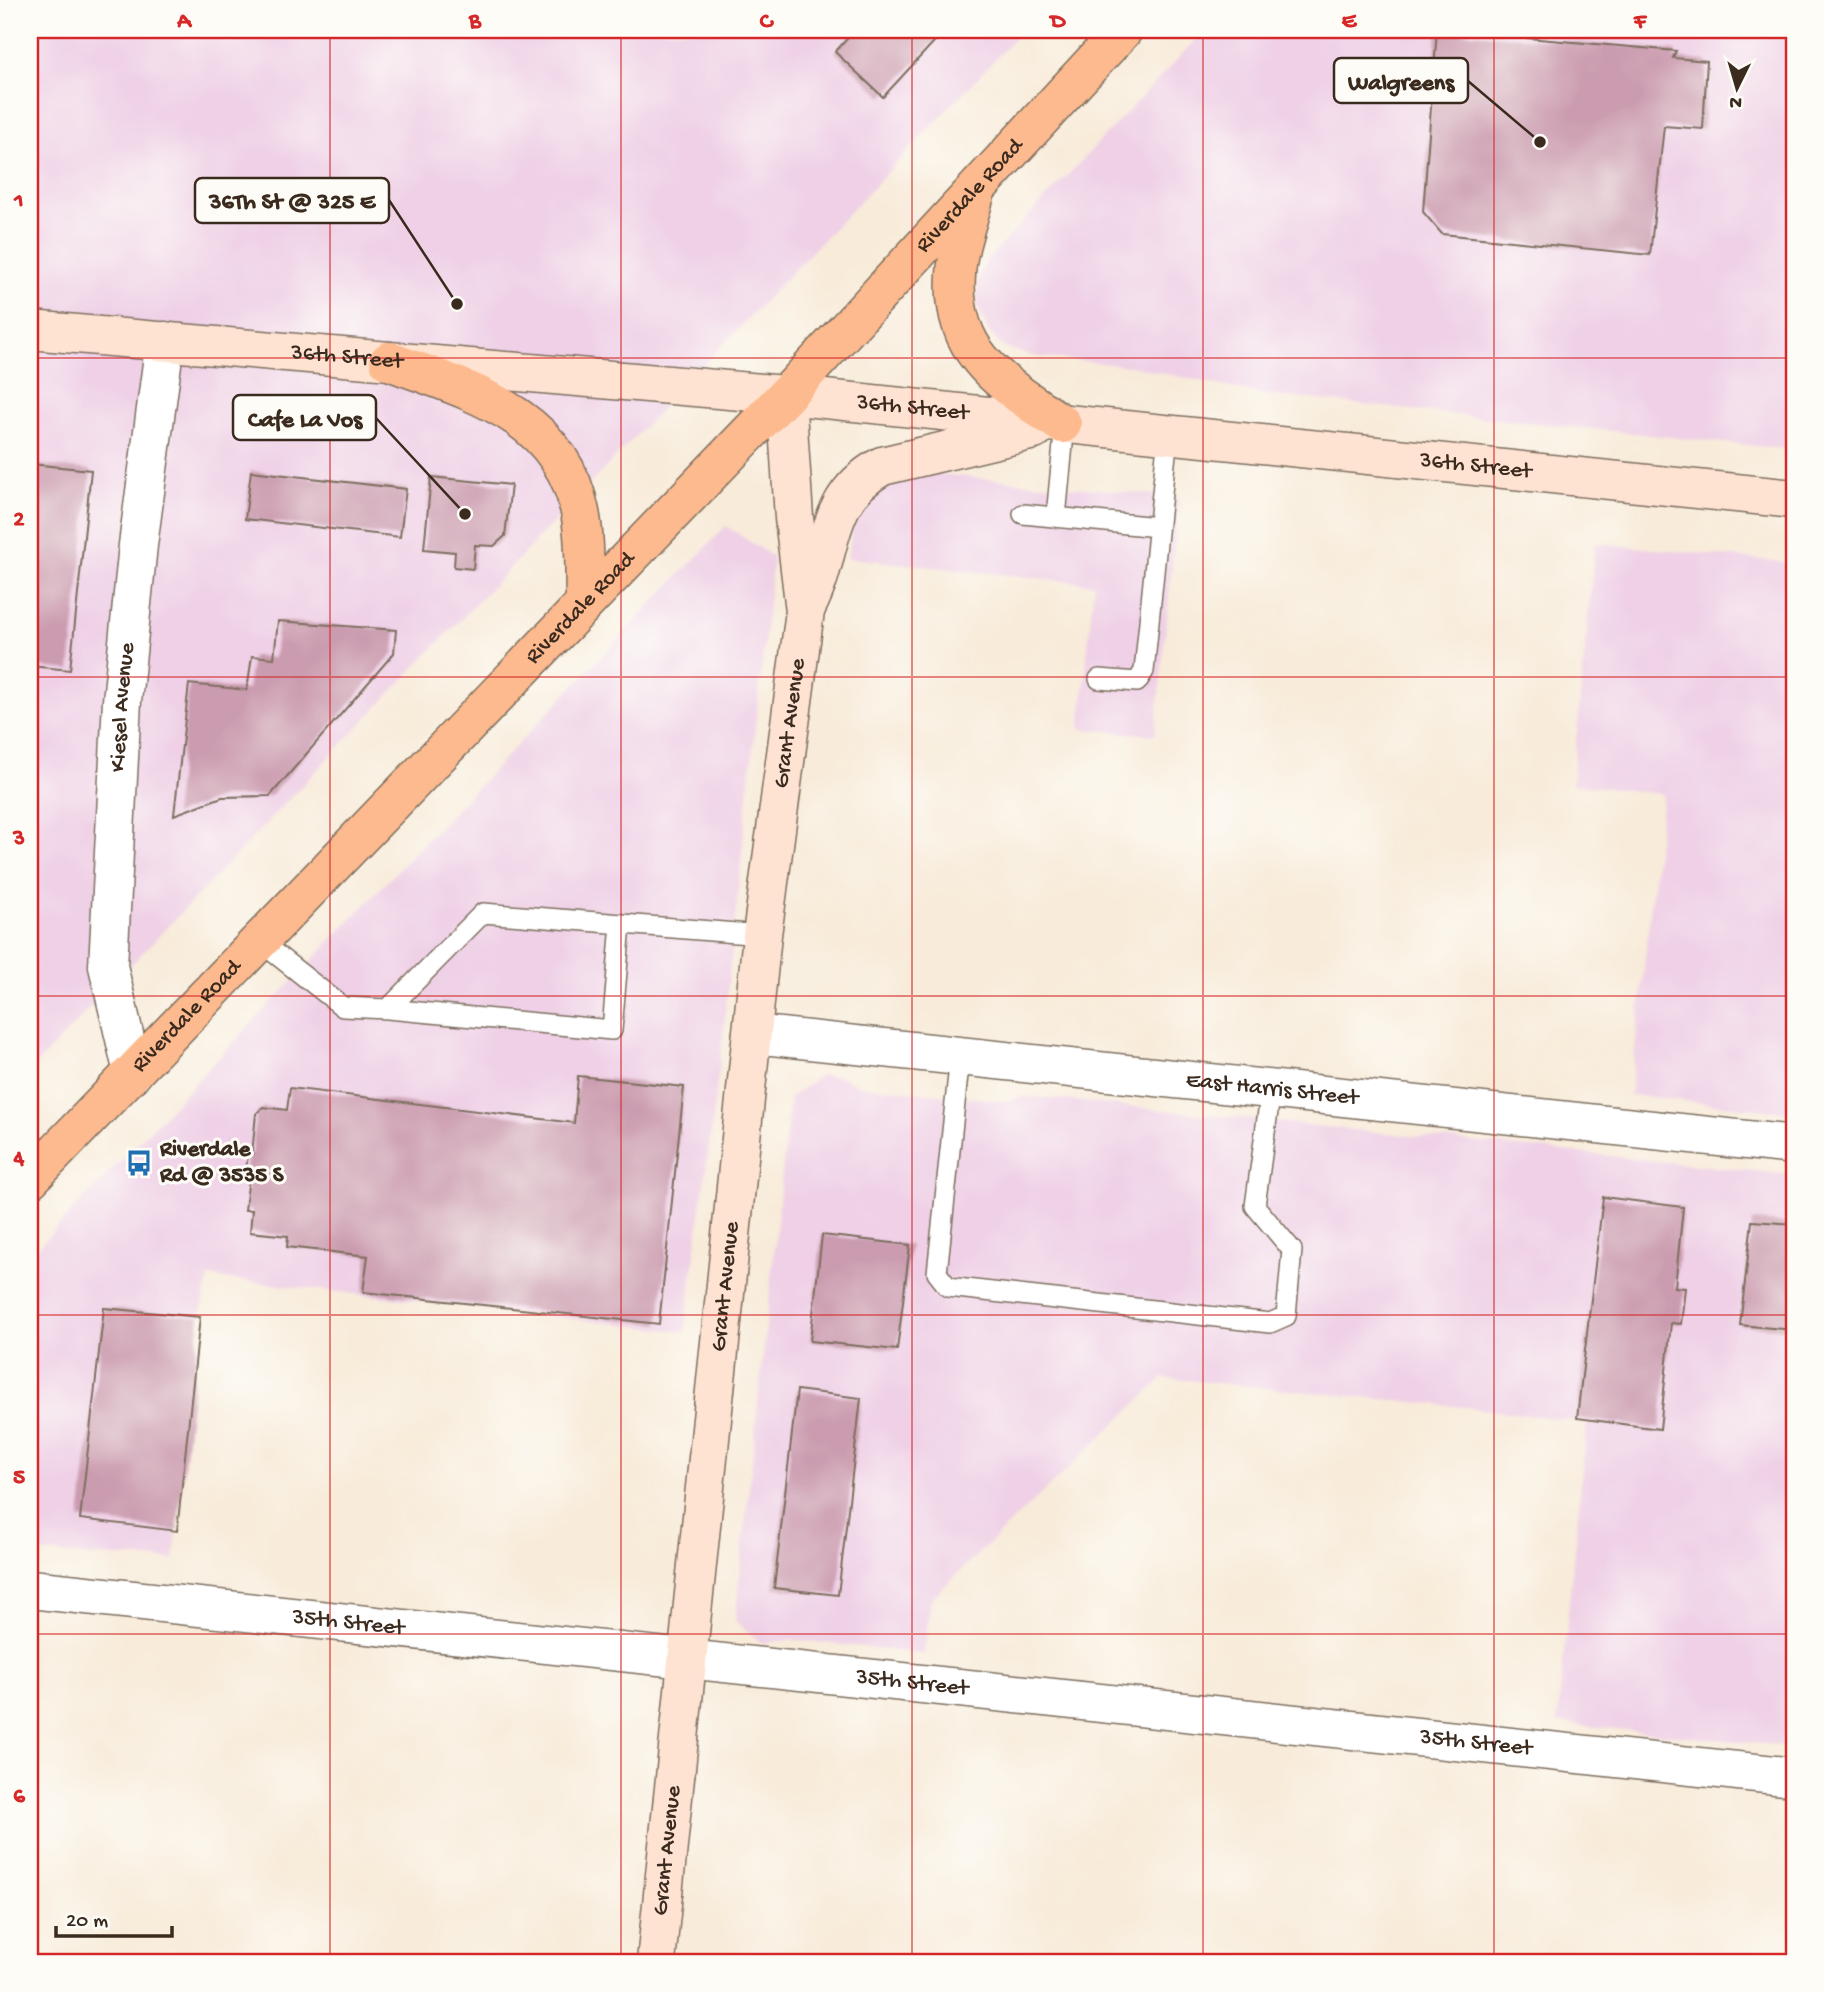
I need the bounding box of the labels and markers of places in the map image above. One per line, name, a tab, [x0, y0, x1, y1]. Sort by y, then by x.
callout: Walgreens	[1334, 58, 1468, 103]
callout: 36Th St @ 325 E	[195, 178, 389, 223]
callout: Cafe La Vos	[233, 395, 376, 440]
place label: Riverdale Rd @ 3535 S	[159, 1137, 285, 1190]
bus stop icon: Riverdale Rd @ 3535 S	[124, 1148, 154, 1178]

